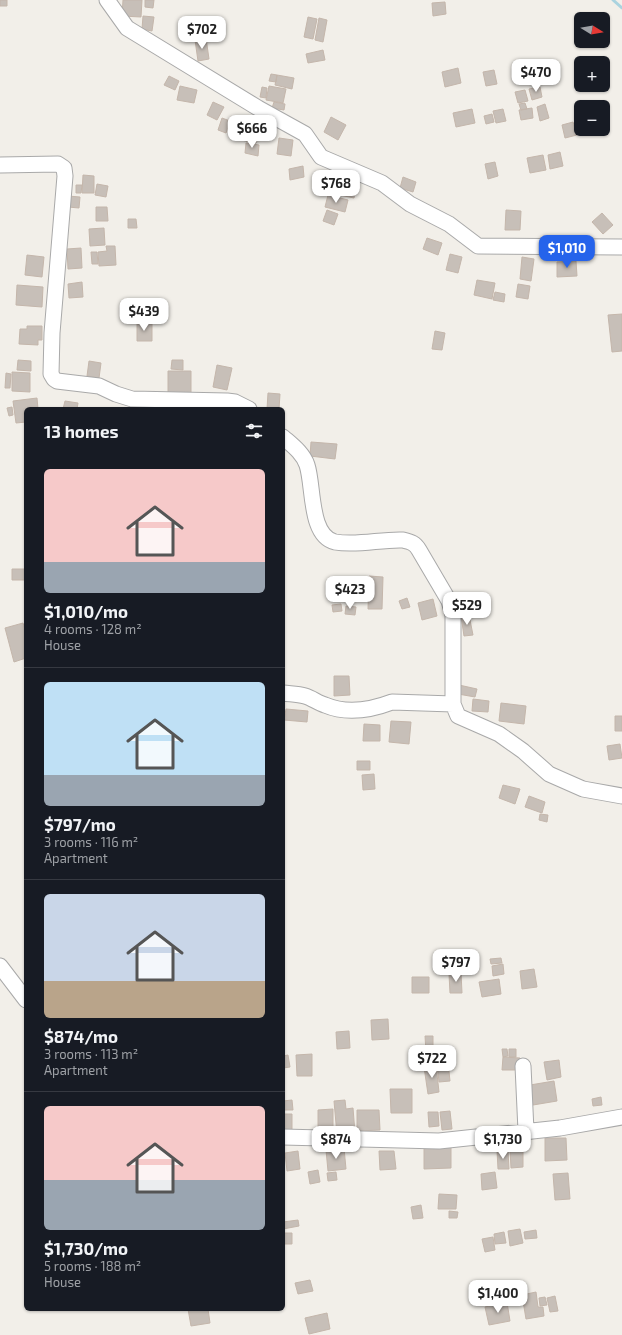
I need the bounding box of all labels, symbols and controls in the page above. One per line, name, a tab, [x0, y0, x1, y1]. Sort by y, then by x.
north arrow	[574, 12, 610, 48]
map controls	[574, 12, 610, 136]
pin: $702	[178, 16, 226, 50]
text: $702	[187, 21, 217, 37]
button: +	[574, 56, 610, 92]
pin: $470	[512, 59, 560, 93]
text: $470	[521, 64, 551, 80]
button: −	[574, 100, 610, 136]
pin: $666	[228, 115, 276, 149]
text: $666	[237, 120, 267, 136]
pin: $768	[312, 170, 360, 204]
text: $768	[321, 175, 351, 191]
pin: $1,010	[534, 235, 600, 269]
text: $1,010	[548, 240, 586, 256]
pin: $439	[120, 298, 168, 332]
text: $439	[129, 303, 159, 319]
icon: filters	[243, 420, 265, 442]
text: 13 homes	[44, 421, 119, 441]
icon: home	[119, 495, 191, 567]
pin: $423	[326, 576, 374, 610]
text: $423	[335, 581, 365, 597]
pin: $529	[443, 592, 491, 626]
text: $529	[452, 597, 482, 613]
text: $1,010/mo	[44, 601, 128, 621]
text: 4 rooms · 128 m²	[44, 621, 142, 637]
text: House	[44, 637, 81, 653]
icon: home	[119, 708, 191, 780]
text: $797/mo	[44, 814, 116, 834]
text: 3 rooms · 116 m²	[44, 834, 138, 850]
text: Apartment	[44, 850, 108, 866]
icon: home	[119, 920, 191, 992]
pin: $797	[432, 949, 480, 983]
text: $797	[442, 954, 470, 970]
text: $874/mo	[44, 1026, 118, 1046]
pin: $722	[408, 1045, 456, 1079]
text: 3 rooms · 113 m²	[44, 1046, 138, 1062]
text: $722	[417, 1050, 447, 1066]
text: Apartment	[44, 1062, 108, 1078]
pin: $874	[312, 1126, 360, 1160]
pin: $1,730	[470, 1126, 536, 1160]
text: $874	[321, 1131, 351, 1147]
text: $1,730	[484, 1131, 522, 1147]
icon: home	[119, 1132, 191, 1204]
text: $1,730/mo	[44, 1238, 128, 1258]
text: 5 rooms · 188 m²	[44, 1258, 141, 1274]
text: House	[44, 1274, 81, 1290]
pin: $1,400	[465, 1280, 531, 1314]
text: $1,400	[478, 1285, 518, 1301]

